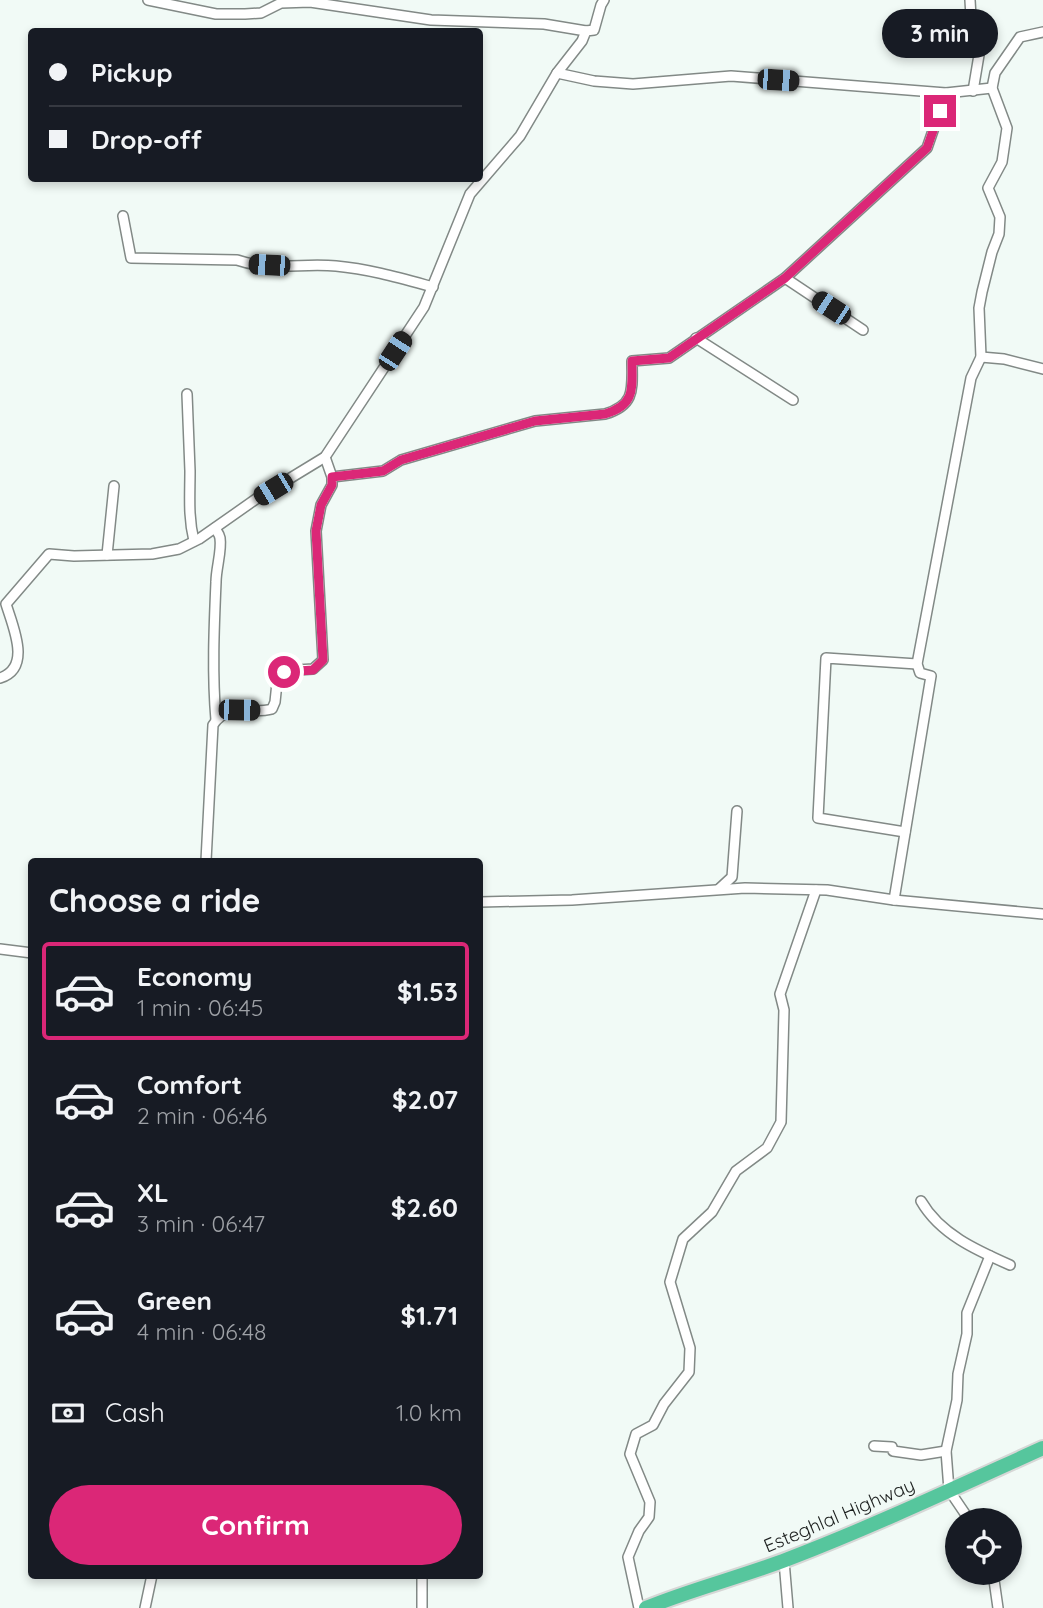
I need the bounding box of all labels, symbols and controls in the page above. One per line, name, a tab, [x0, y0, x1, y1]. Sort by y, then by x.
callout: 3 min	[882, 10, 998, 58]
text: 3 min	[910, 19, 970, 48]
text: Pickup	[91, 56, 173, 89]
car	[757, 68, 800, 92]
route end	[924, 95, 956, 127]
text: Drop-off	[91, 123, 202, 156]
car	[248, 253, 291, 277]
car	[808, 288, 855, 328]
car	[375, 328, 416, 374]
car	[250, 469, 297, 509]
route start	[268, 656, 300, 688]
car	[218, 699, 261, 721]
text: Choose a ride	[49, 880, 261, 920]
icon: car	[53, 960, 116, 1023]
text: Economy	[137, 960, 252, 993]
text: $1.53	[397, 975, 458, 1008]
text: 1 min · 06:45	[137, 993, 263, 1022]
icon: car	[53, 1068, 116, 1131]
text: Comfort	[137, 1068, 242, 1101]
text: $2.07	[392, 1083, 458, 1116]
text: 2 min · 06:46	[137, 1101, 267, 1130]
icon: car	[53, 1176, 116, 1239]
text: XL	[137, 1176, 169, 1209]
text: $2.60	[391, 1191, 458, 1224]
text: 3 min · 06:47	[137, 1209, 265, 1238]
icon: car	[53, 1284, 116, 1347]
text: Green	[137, 1284, 212, 1317]
text: $1.71	[400, 1299, 458, 1332]
text: 4 min · 06:48	[137, 1317, 267, 1346]
icon: cash	[49, 1394, 87, 1432]
text: Cash	[105, 1396, 165, 1429]
text: 1.0 km	[396, 1398, 462, 1427]
street label: Esteghlal Highway	[760, 1472, 918, 1558]
button: Confirm	[49, 1485, 462, 1565]
map controls	[945, 1508, 1022, 1585]
button: locate	[945, 1508, 1022, 1585]

